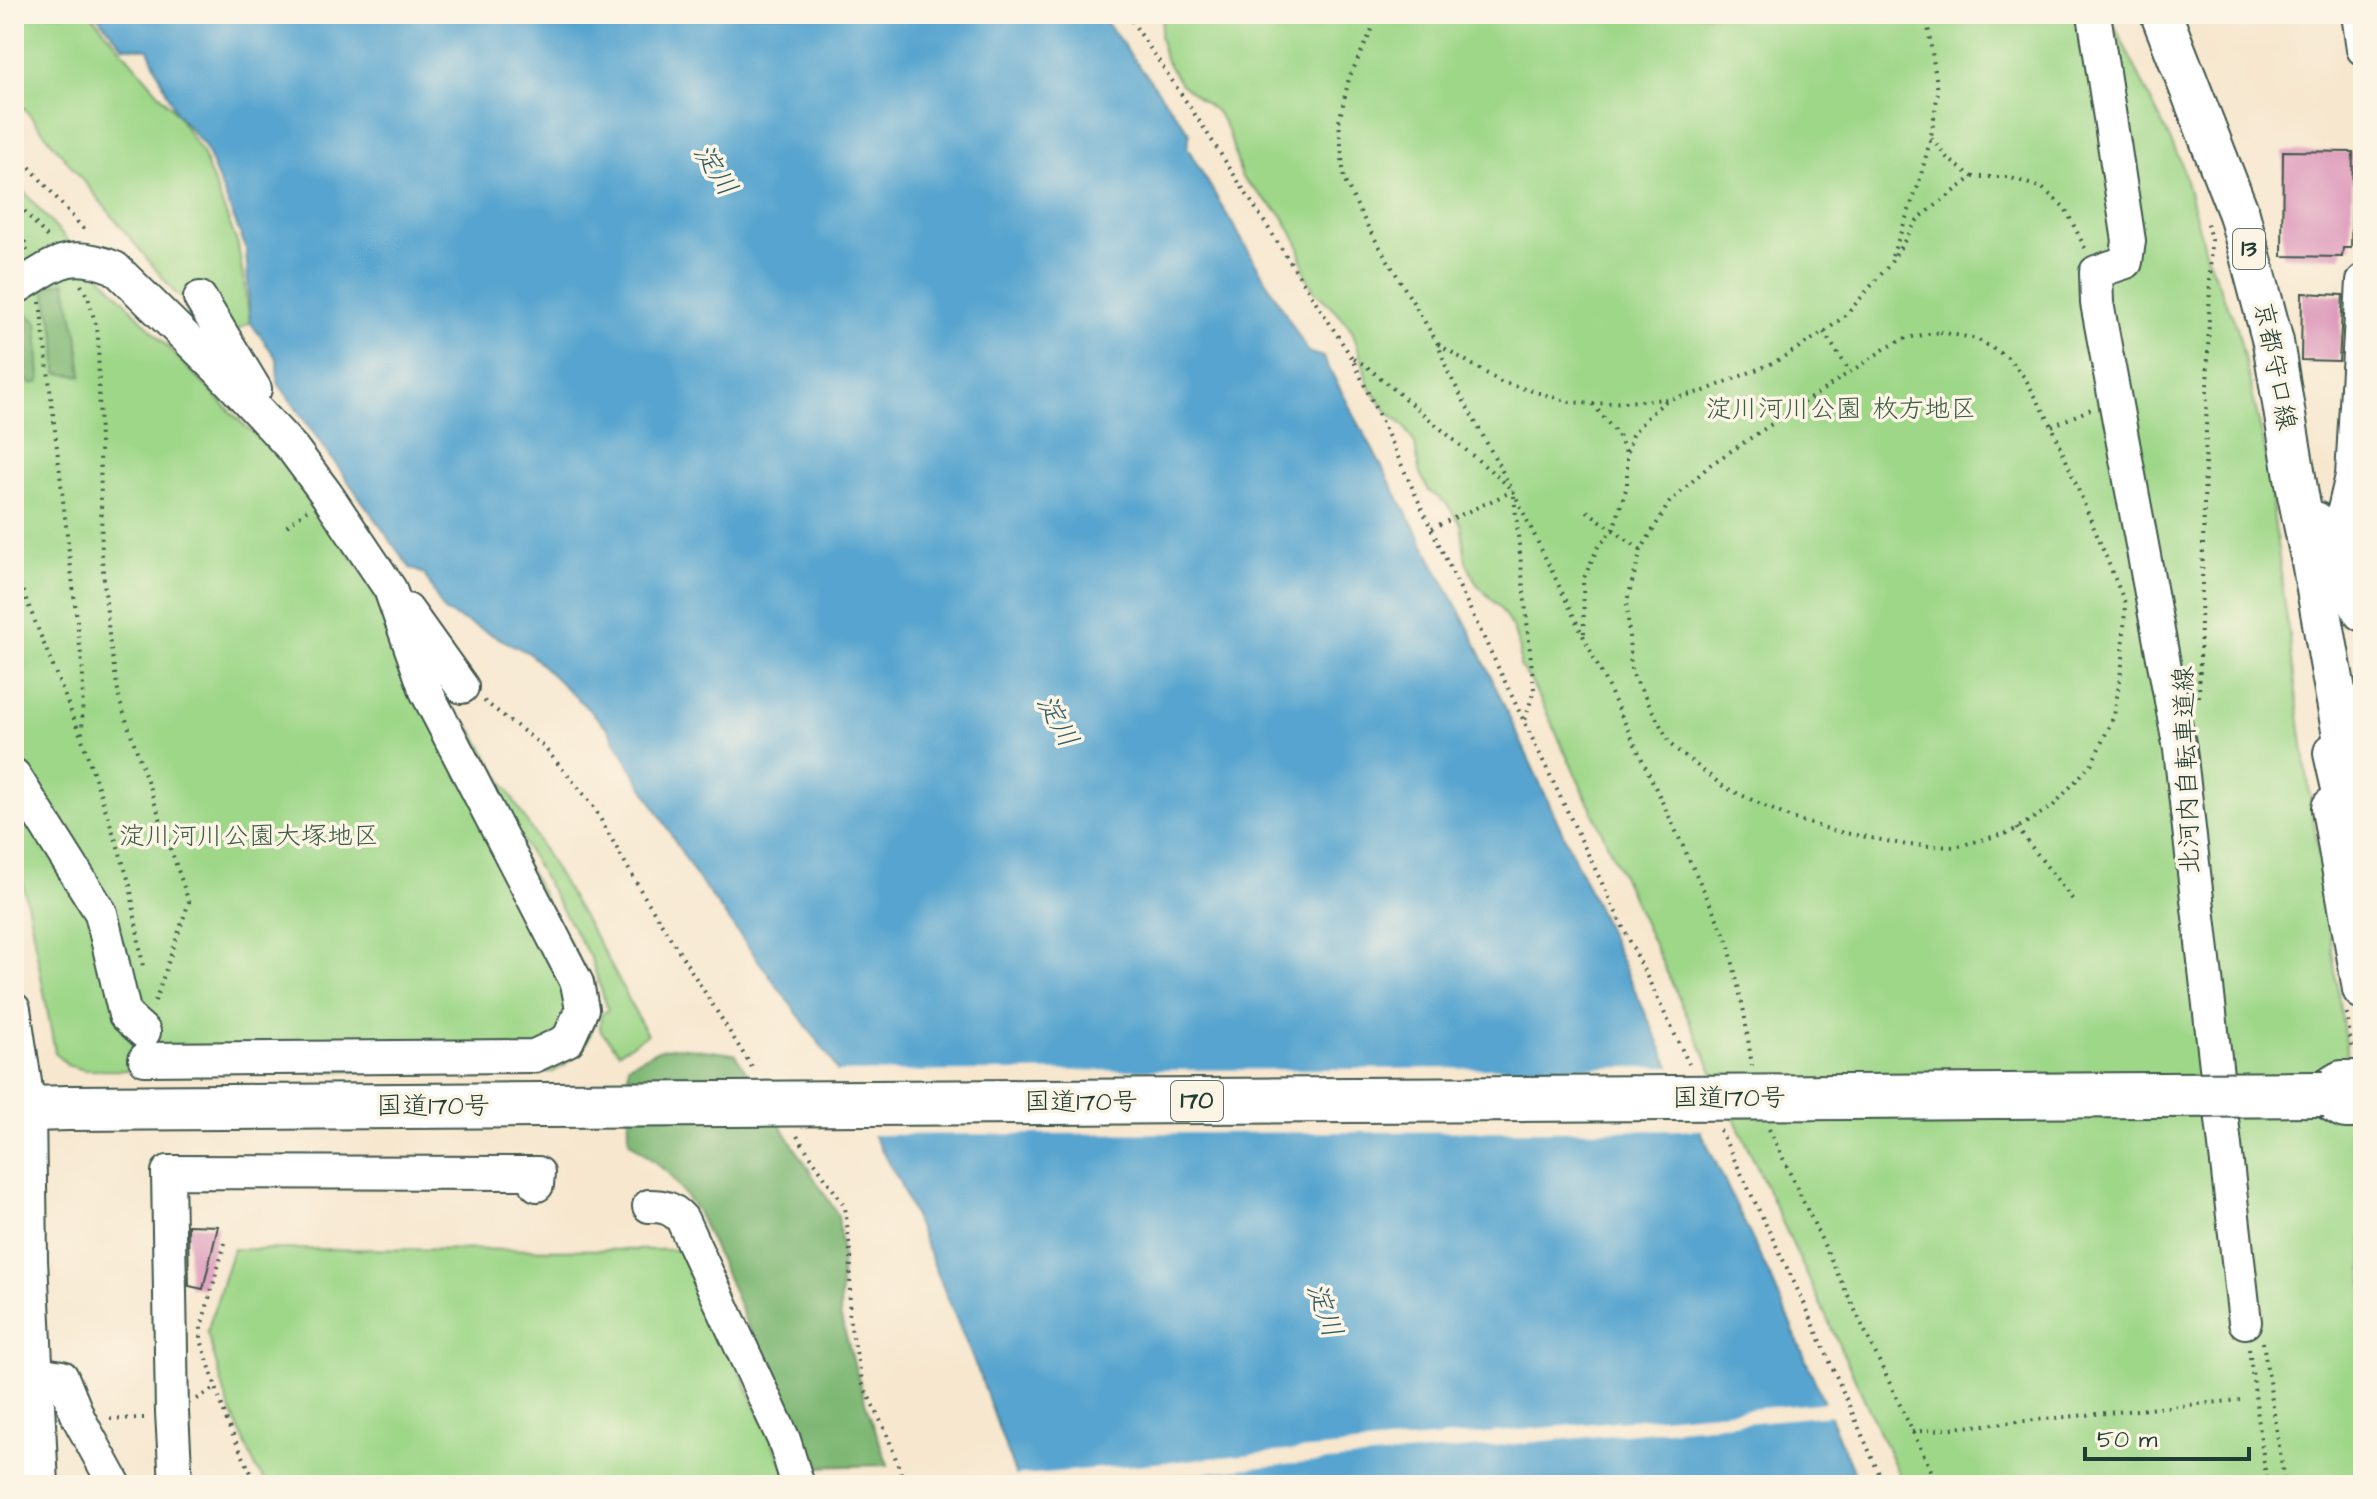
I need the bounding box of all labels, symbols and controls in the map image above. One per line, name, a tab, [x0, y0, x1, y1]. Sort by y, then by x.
water label: 淀川	[683, 136, 747, 204]
road number: 13	[2233, 229, 2265, 269]
street label: 京都守口線	[2245, 299, 2305, 433]
park label: 淀川河川公園 枚方地区	[1706, 391, 1976, 427]
street label: 北河内自転車道線	[2165, 665, 2209, 875]
water label: 淀川	[1026, 687, 1088, 755]
park label: 淀川河川公園大塚地区	[119, 818, 379, 854]
street label: 国道170号	[1672, 1080, 1786, 1116]
road number: 170	[1171, 1081, 1223, 1121]
street label: 国道170号	[1024, 1084, 1138, 1120]
street label: 国道170号	[376, 1088, 490, 1124]
water label: 淀川	[1296, 1277, 1352, 1343]
scale bar	[2085, 1411, 2249, 1461]
text: 50 m	[2097, 1423, 2158, 1457]

